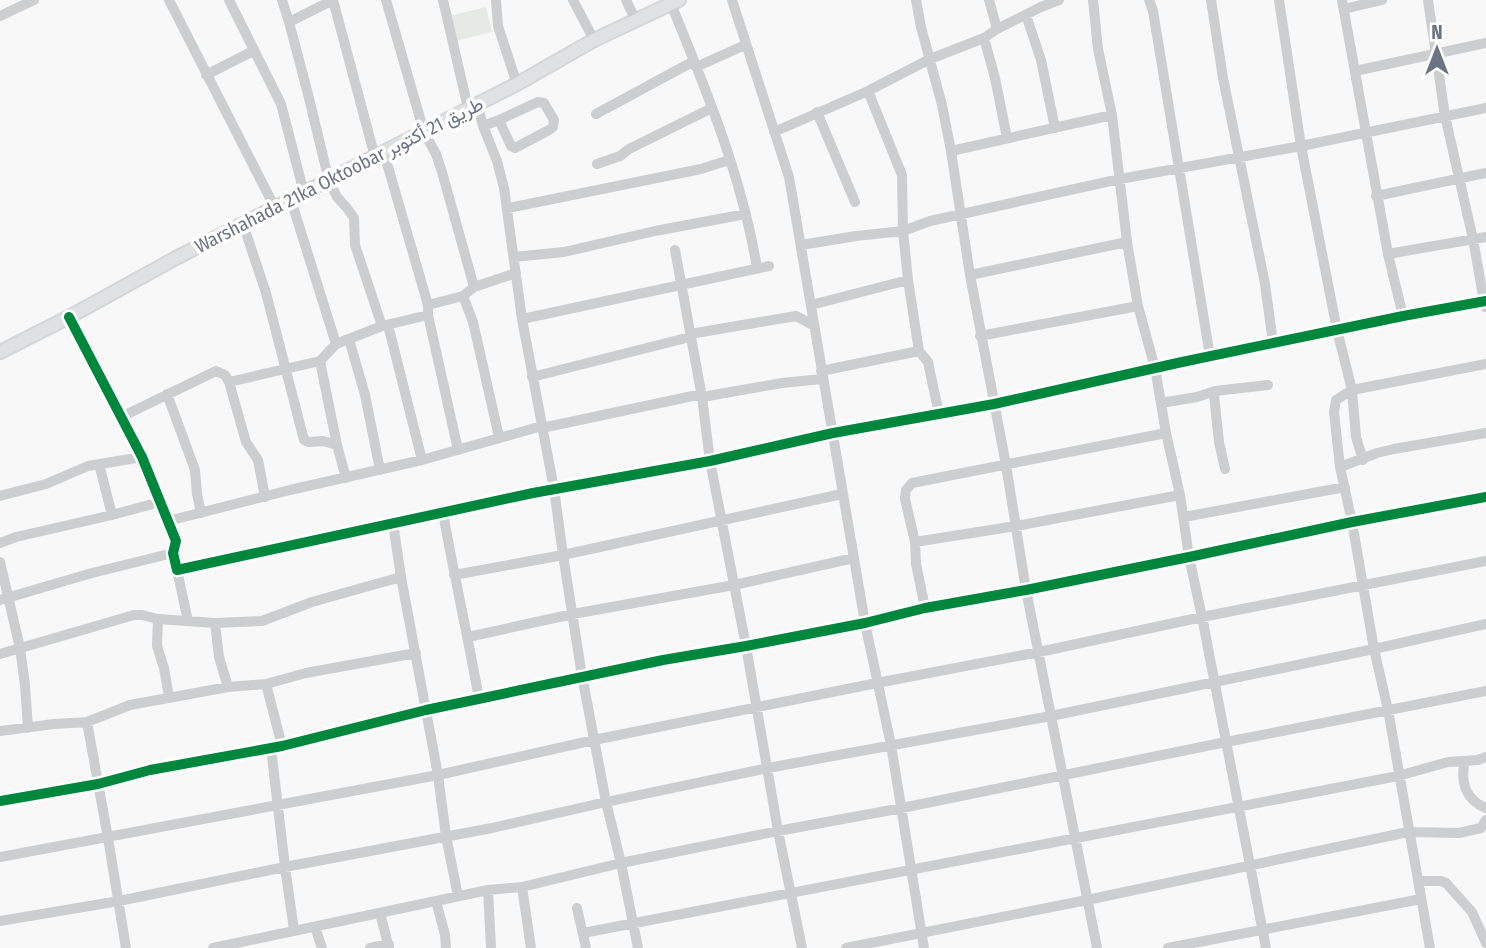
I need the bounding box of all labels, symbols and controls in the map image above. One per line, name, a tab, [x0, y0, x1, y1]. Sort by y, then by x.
north arrow	[1402, 14, 1472, 84]
text: N	[1431, 21, 1443, 44]
street label: Warshahada 21ka Oktoobar طريق 21 أكتوبر	[191, 92, 487, 258]

